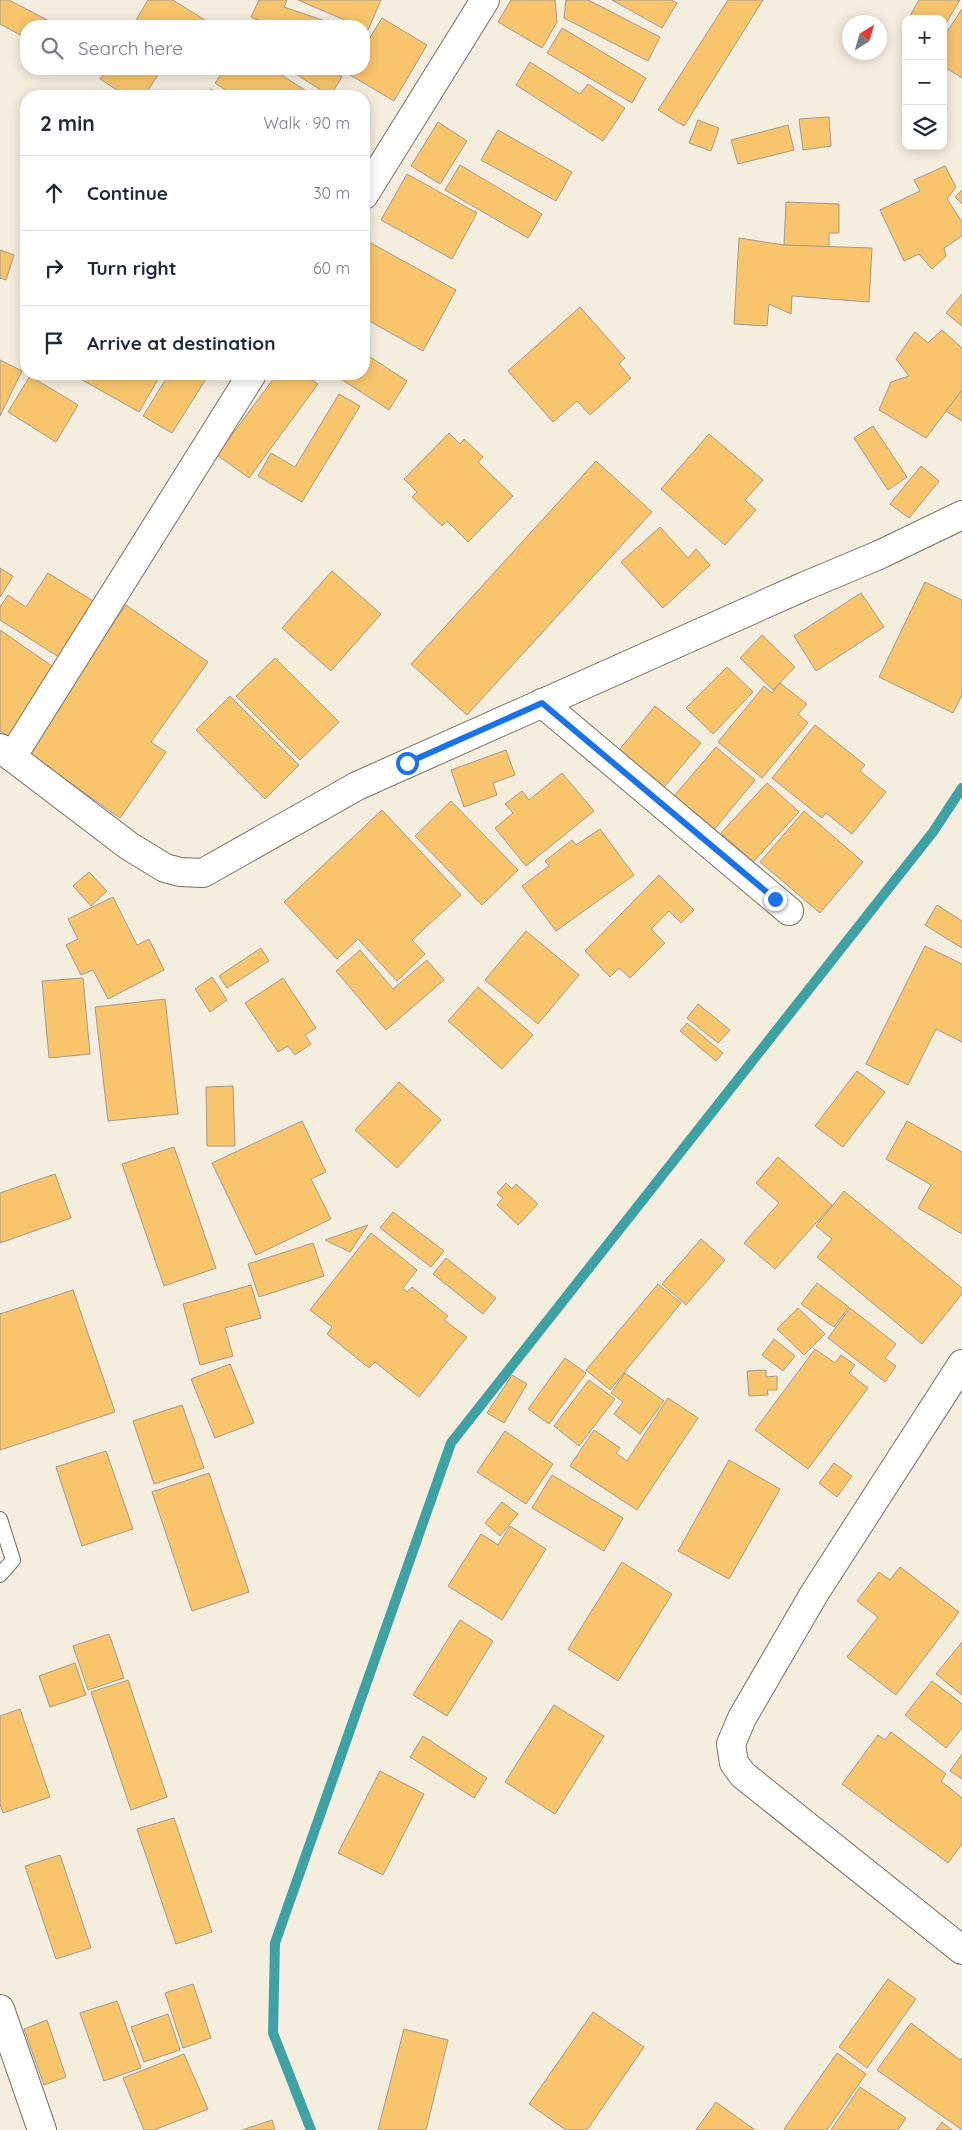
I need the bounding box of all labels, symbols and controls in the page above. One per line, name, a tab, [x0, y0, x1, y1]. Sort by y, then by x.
north arrow	[842, 15, 887, 60]
map controls	[902, 15, 947, 150]
button: +	[902, 15, 947, 60]
search box	[20, 20, 370, 75]
icon: search	[38, 34, 66, 62]
text: Search here	[78, 36, 183, 60]
button: −	[902, 60, 947, 105]
button: layers	[902, 105, 947, 150]
text: 2 min	[40, 110, 95, 136]
text: Walk · 90 m	[263, 113, 350, 133]
icon: ahead	[40, 179, 68, 207]
text: Continue	[87, 181, 168, 205]
text: 30 m	[313, 183, 350, 203]
icon: right	[40, 254, 68, 282]
text: Turn right	[87, 256, 176, 280]
text: 60 m	[313, 258, 350, 278]
icon: arrive	[40, 329, 68, 357]
text: Arrive at destination	[87, 331, 276, 355]
route start	[396, 752, 419, 775]
route end	[764, 888, 787, 911]

